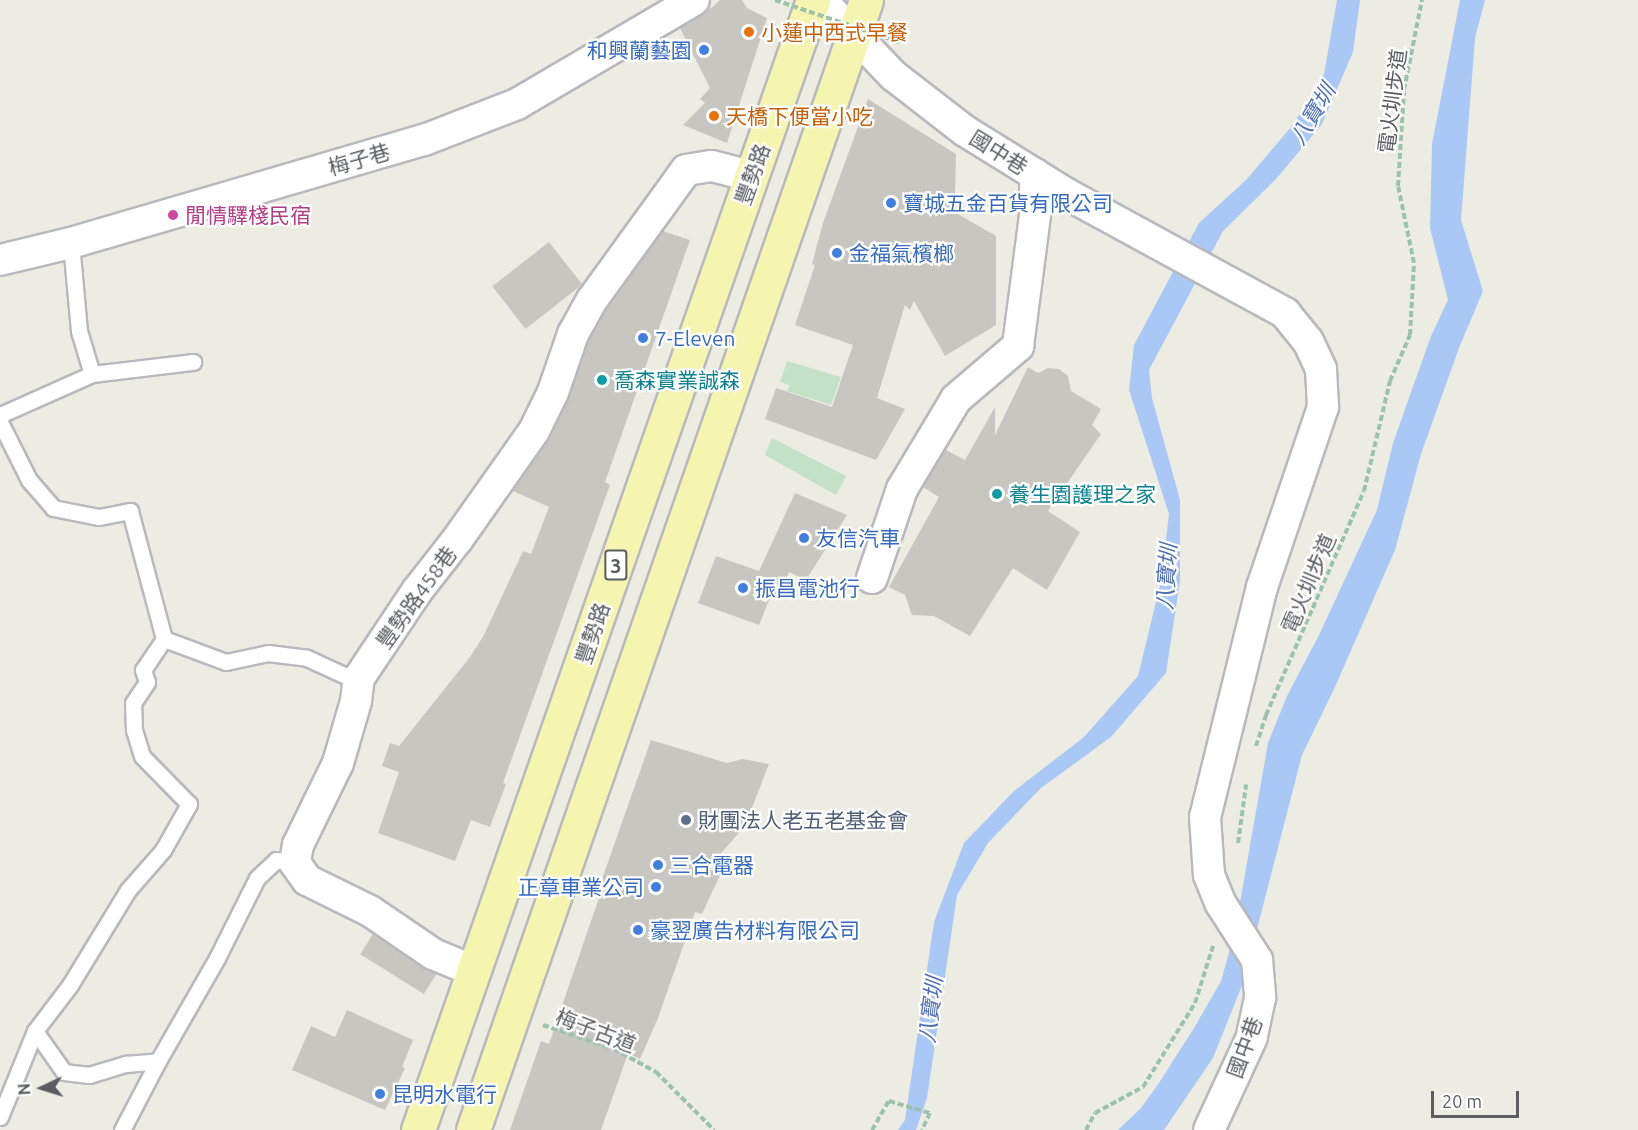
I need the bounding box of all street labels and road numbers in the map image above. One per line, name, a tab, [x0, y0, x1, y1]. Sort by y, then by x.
street label: 電火圳步道	[1373, 47, 1411, 155]
street label: 國中巷	[966, 125, 1032, 179]
street label: 梅子巷	[325, 138, 393, 180]
street label: 豐勢路	[729, 140, 775, 208]
street label: 電火圳步道	[1276, 530, 1340, 636]
street label: 豐勢路458巷	[371, 541, 461, 653]
road number: 3	[604, 548, 628, 582]
street label: 豐勢路	[570, 599, 614, 667]
street label: 梅子古道	[552, 1003, 640, 1057]
street label: 國中巷	[1221, 1013, 1267, 1081]

